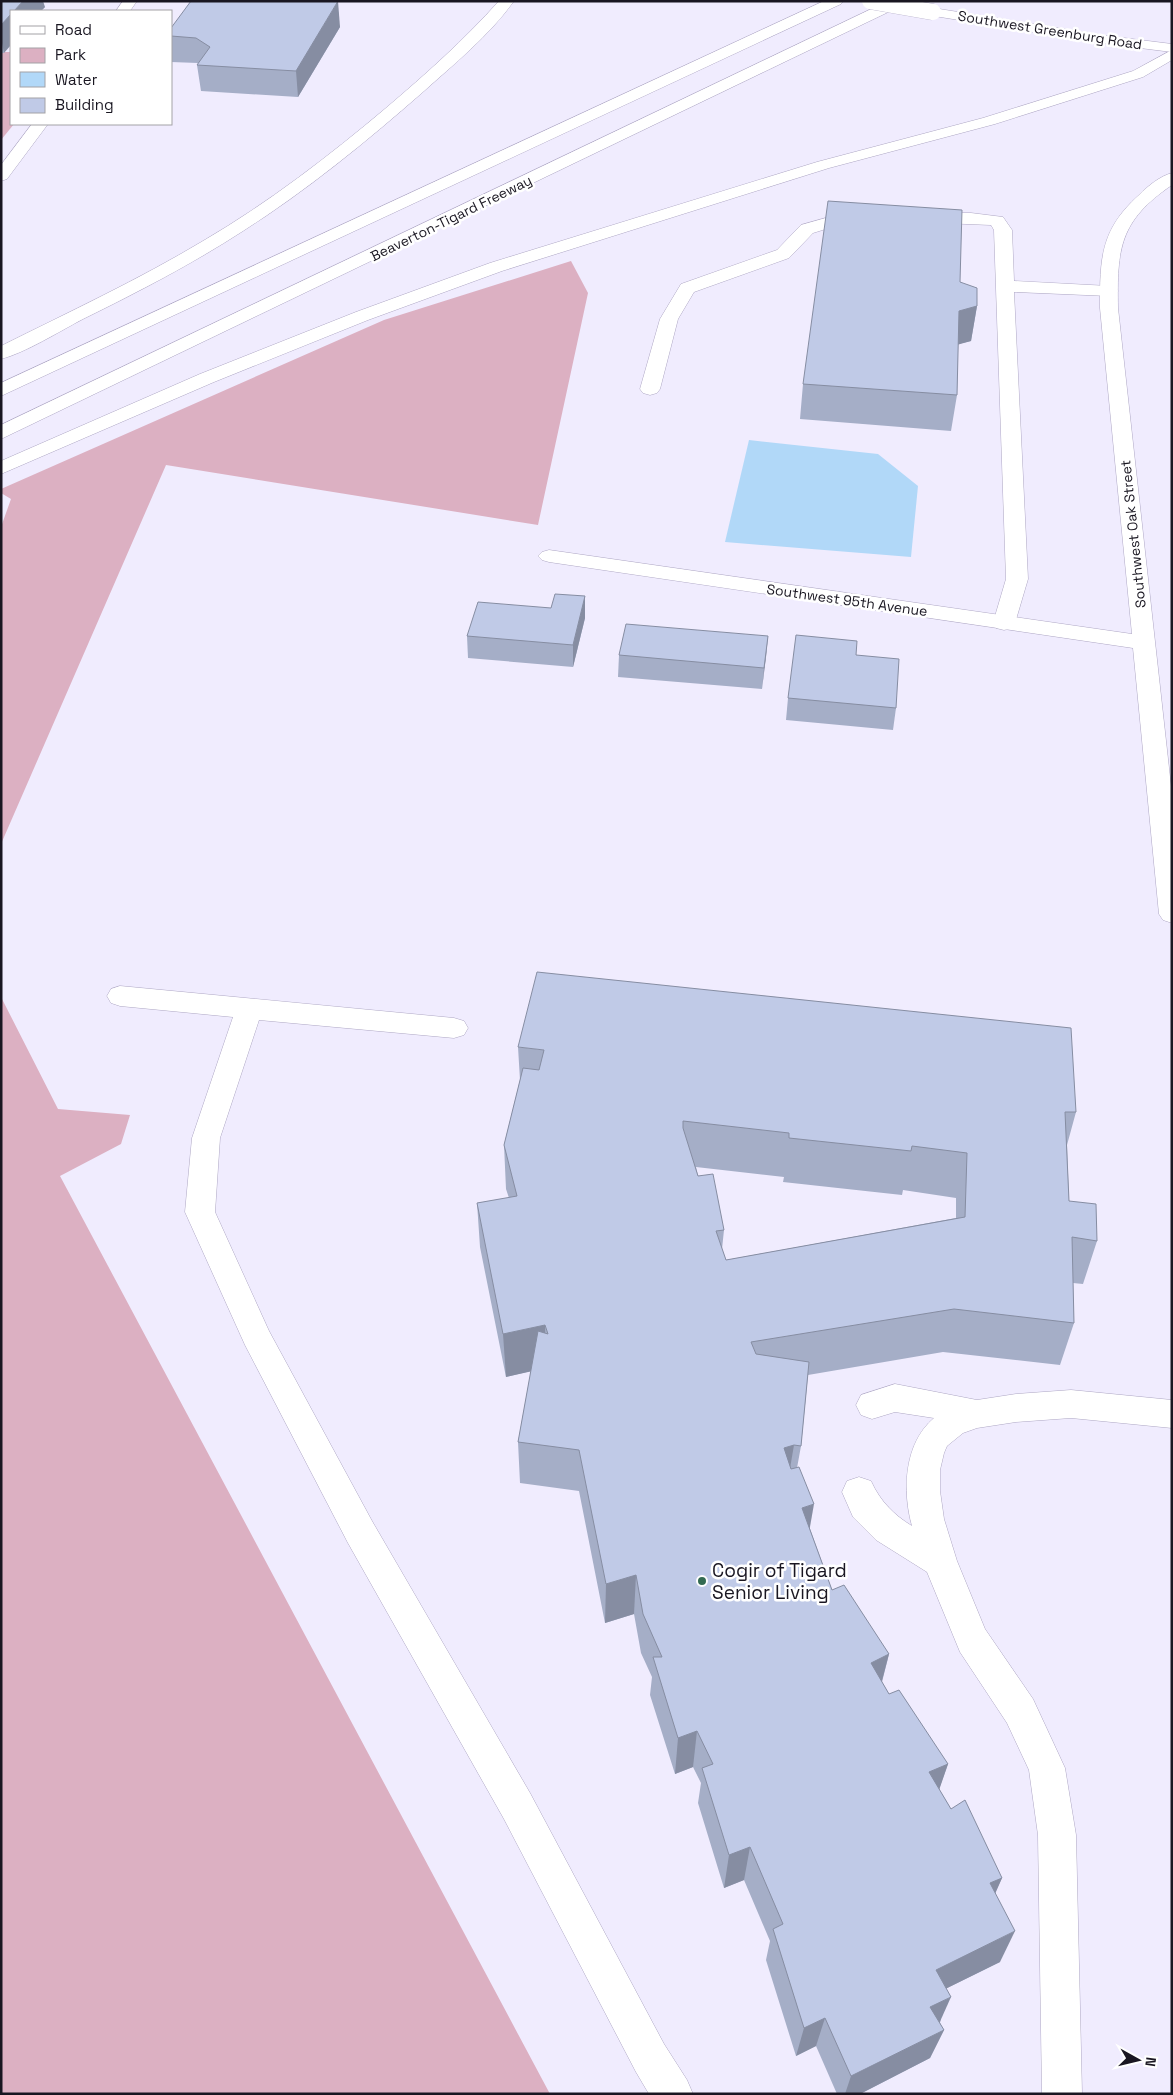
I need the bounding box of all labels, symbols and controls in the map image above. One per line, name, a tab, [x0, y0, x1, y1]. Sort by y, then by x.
street label: Southwest Greenburg Road	[957, 7, 1143, 53]
legend	[10, 10, 172, 125]
text: Road	[55, 20, 92, 39]
text: Park	[55, 45, 86, 64]
text: Water	[55, 70, 98, 89]
text: Building	[55, 95, 114, 114]
street label: Beaverton-Tigard Freeway	[367, 171, 535, 265]
street label: Southwest Oak Street	[1116, 459, 1150, 609]
street label: Southwest 95th Avenue	[765, 580, 929, 620]
place label: Cogir of Tigard Senior Living	[712, 1558, 847, 1605]
marker: Cogir of Tigard Senior Living	[696, 1575, 708, 1587]
north arrow	[1113, 2035, 1163, 2085]
text: N	[1141, 2056, 1160, 2068]

